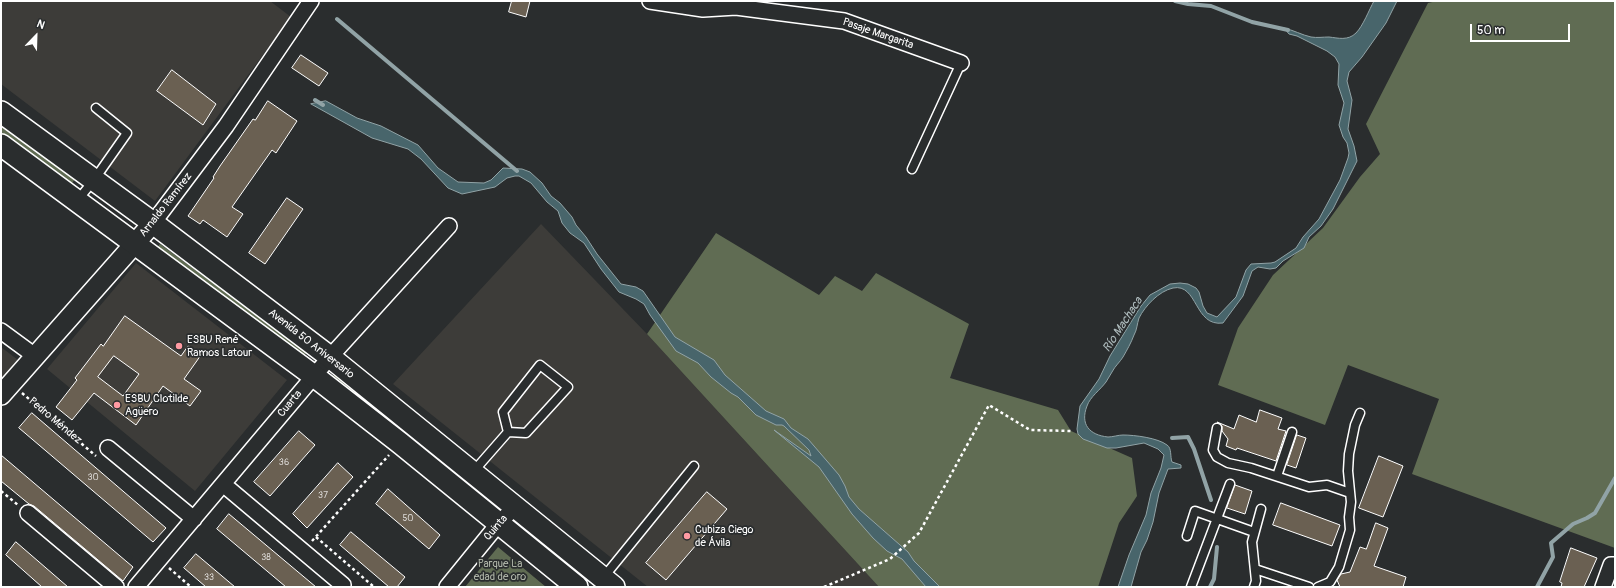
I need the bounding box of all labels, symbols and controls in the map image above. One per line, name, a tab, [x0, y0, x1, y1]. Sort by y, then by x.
north arrow	[16, 16, 56, 56]
street label: Pasaje Margarita	[841, 16, 915, 52]
scale bar	[1472, 16, 1572, 42]
text: N	[35, 17, 47, 32]
text: 50 m	[1477, 23, 1505, 38]
street label: Arnaldo Ramírez	[137, 170, 195, 240]
water label: Río Machaca	[1100, 295, 1146, 355]
street label: Avenida 50 Aniversario	[265, 306, 357, 382]
place label: ESBU René Ramos Latour	[187, 333, 252, 359]
marker: ESBU René Ramos Latour	[174, 341, 184, 351]
street label: Cuarta	[275, 388, 305, 420]
place label: ESBU Clotilde Agüero	[125, 392, 188, 418]
street label: Pedro Méndez	[26, 395, 84, 447]
marker: ESBU Clotilde Agüero	[112, 400, 122, 410]
house number: 36	[279, 458, 289, 468]
house number: 30	[87, 473, 99, 483]
house number: 37	[318, 491, 328, 501]
street label: Quinta	[481, 512, 511, 544]
house number: 50	[402, 514, 414, 524]
place label: Cubiza Ciego de Ávila	[695, 523, 754, 549]
marker: Cubiza Ciego de Ávila	[682, 531, 692, 541]
house number: 38	[261, 553, 271, 563]
park label: Parque La edad de oro	[474, 557, 526, 583]
house number: 33	[204, 573, 214, 583]

